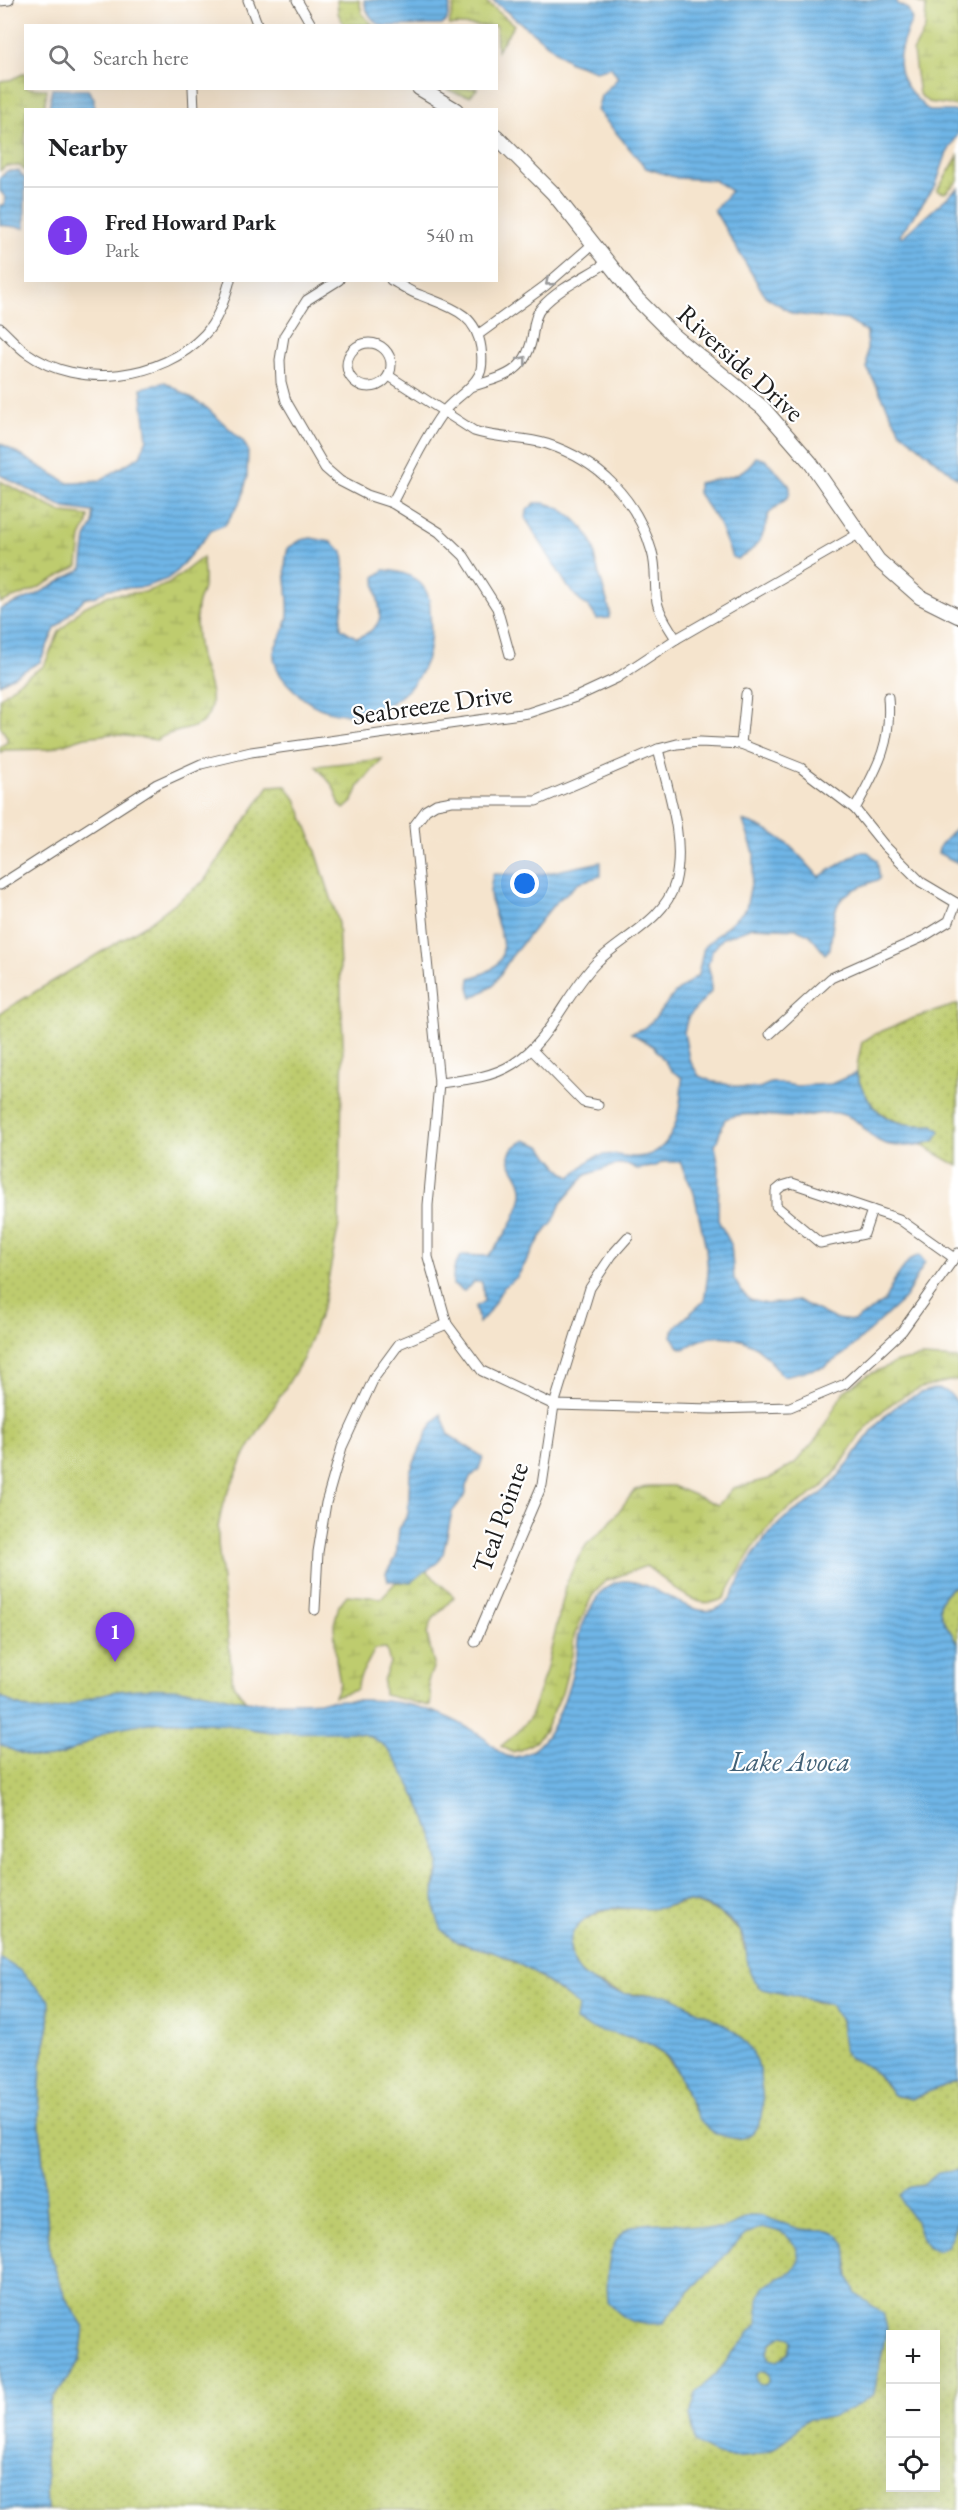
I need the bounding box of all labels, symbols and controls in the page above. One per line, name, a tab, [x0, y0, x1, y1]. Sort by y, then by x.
search box	[24, 24, 498, 90]
icon: search	[45, 41, 78, 74]
text: Search here	[93, 43, 188, 72]
text: Nearby	[48, 130, 128, 164]
text: Fred Howard Park	[105, 208, 276, 237]
text: 1	[62, 222, 73, 248]
text: 540 m	[426, 222, 474, 248]
text: Park	[105, 237, 139, 263]
one-way arrow	[545, 275, 556, 286]
street label: Riverside Drive	[670, 297, 812, 429]
one-way arrow	[516, 355, 527, 366]
street label: Seabreeze Drive	[350, 675, 514, 733]
your location	[510, 869, 539, 898]
street label: Teal Pointe	[464, 1457, 536, 1577]
pin: 1	[96, 1612, 134, 1662]
water label: Lake Avoca	[729, 1743, 850, 1779]
map controls	[886, 2330, 940, 2492]
button: +	[886, 2330, 940, 2384]
button: −	[886, 2384, 940, 2438]
button: locate	[886, 2438, 940, 2492]

